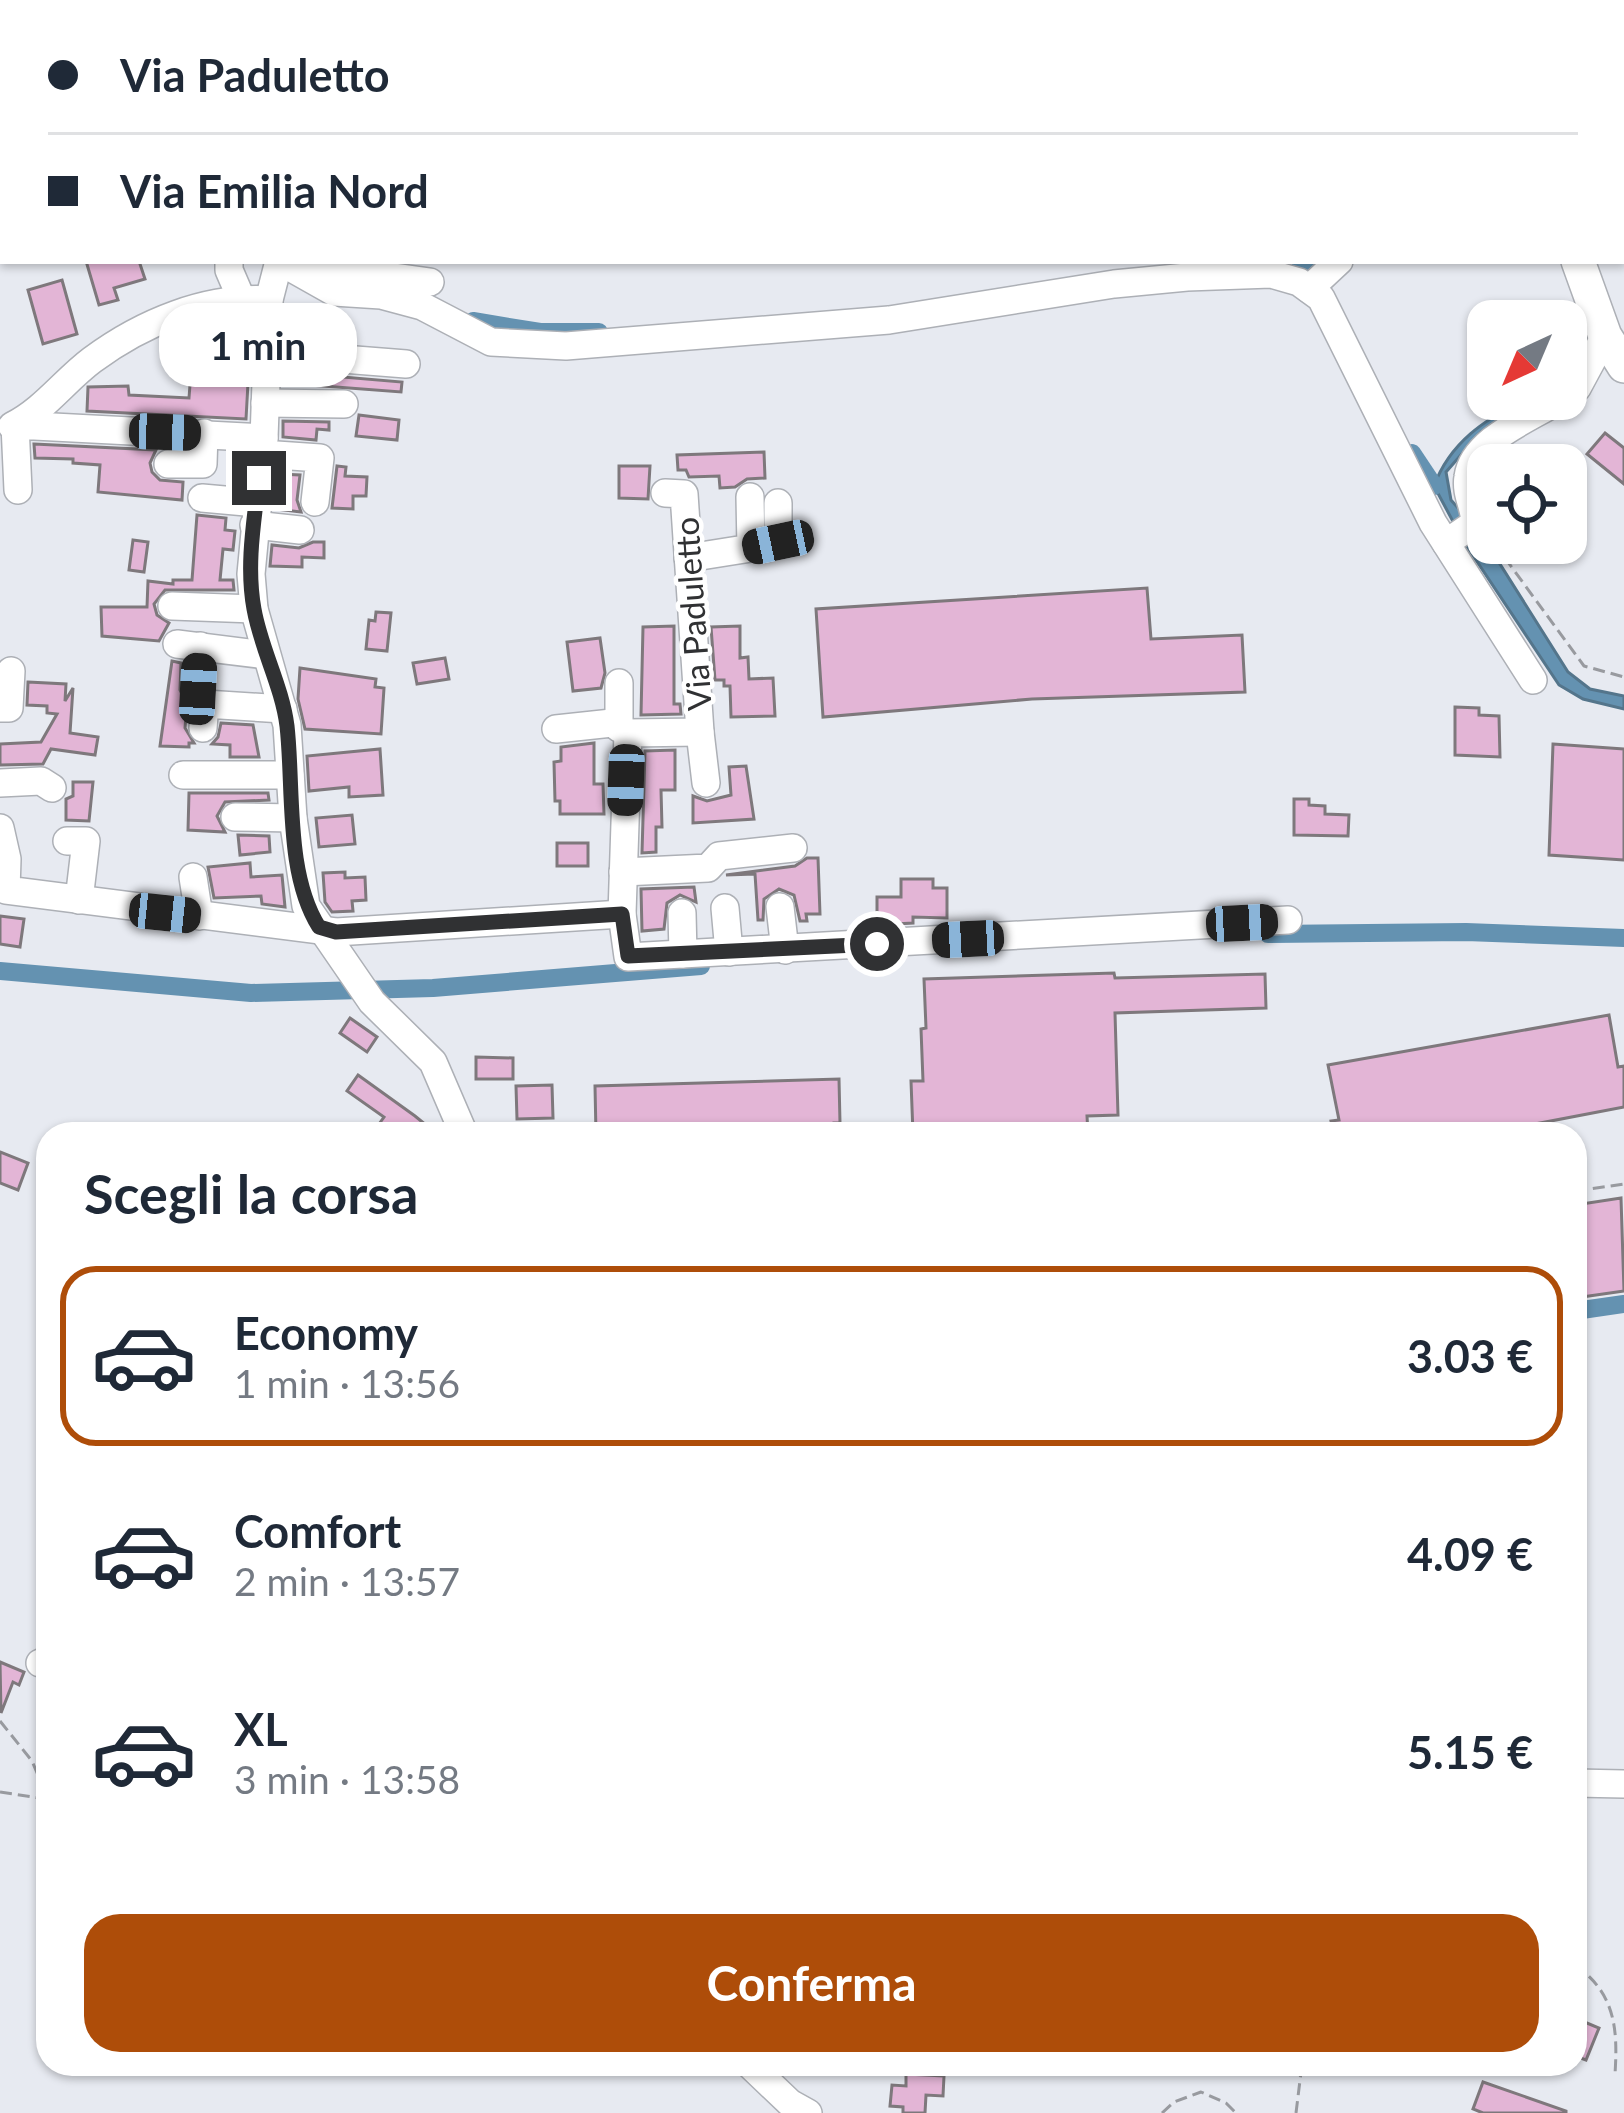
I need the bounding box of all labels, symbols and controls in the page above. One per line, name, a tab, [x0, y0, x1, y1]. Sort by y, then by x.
text: Via Paduletto	[120, 48, 390, 102]
text: Via Emilia Nord	[120, 164, 429, 218]
north arrow	[1467, 300, 1587, 420]
map controls	[1467, 300, 1587, 564]
callout: 1 min	[160, 304, 358, 388]
text: 1 min	[210, 322, 306, 368]
car	[128, 413, 202, 451]
button: locate	[1467, 444, 1587, 564]
route end	[232, 451, 286, 505]
street label: Via Paduletto	[665, 516, 719, 712]
car	[739, 517, 817, 567]
car	[178, 652, 218, 726]
car	[607, 743, 645, 817]
car	[127, 891, 203, 935]
car	[1205, 903, 1279, 943]
route start	[850, 917, 904, 971]
car	[931, 919, 1005, 959]
text: Scegli la corsa	[84, 1161, 418, 1226]
icon: car	[90, 1302, 198, 1410]
text: Economy	[234, 1306, 418, 1360]
text: 3.03 €	[1407, 1329, 1533, 1383]
text: 1 min · 13:56	[234, 1360, 460, 1406]
icon: car	[90, 1500, 198, 1608]
text: Comfort	[234, 1504, 401, 1558]
text: 4.09 €	[1407, 1527, 1533, 1581]
text: 2 min · 13:57	[234, 1558, 460, 1604]
icon: car	[90, 1698, 198, 1806]
text: XL	[234, 1702, 288, 1756]
text: 5.15 €	[1407, 1725, 1533, 1779]
text: 3 min · 13:58	[234, 1756, 460, 1802]
button: Conferma	[84, 1914, 1539, 2052]

